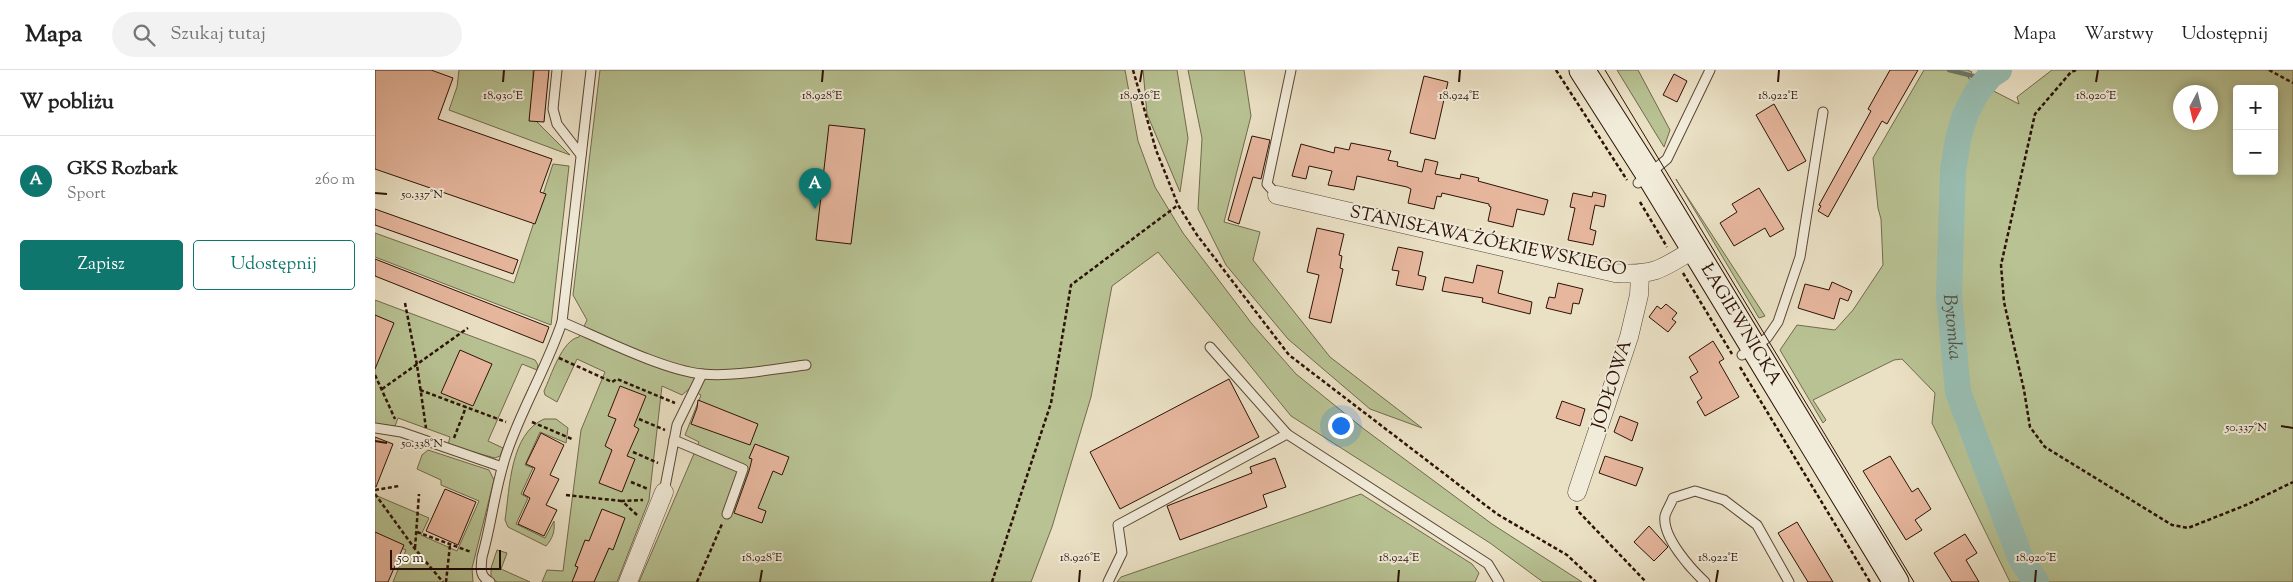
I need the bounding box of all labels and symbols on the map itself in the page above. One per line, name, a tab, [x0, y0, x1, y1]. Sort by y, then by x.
north arrow	[2173, 85, 2218, 130]
text: 18.930°E	[483, 87, 524, 105]
text: 18.928°E	[802, 87, 843, 105]
text: 18.926°E	[1120, 87, 1161, 105]
text: 18.924°E	[1439, 87, 1480, 105]
text: 18.922°E	[1758, 87, 1799, 105]
text: 18.920°E	[2076, 87, 2117, 105]
pin: A	[799, 168, 831, 209]
text: 50.337°N	[400, 186, 443, 204]
street label: STANISŁAWA ŻÓŁKIEWSKIEGO	[1347, 199, 1629, 284]
street label: ŁAGIEWNICKA	[1693, 259, 1787, 391]
water label: Bytomka	[1935, 293, 1968, 361]
street label: JODŁOWA	[1586, 337, 1640, 434]
your location	[1328, 413, 1354, 439]
text: 50.337°N	[2224, 419, 2267, 437]
text: 50.338°N	[400, 435, 443, 453]
scale bar	[390, 547, 501, 570]
text: 18.928°E	[742, 549, 783, 567]
text: 18.926°E	[1060, 549, 1101, 567]
text: 18.924°E	[1379, 549, 1420, 567]
text: 18.922°E	[1698, 549, 1739, 567]
text: 18.920°E	[2016, 549, 2057, 567]

